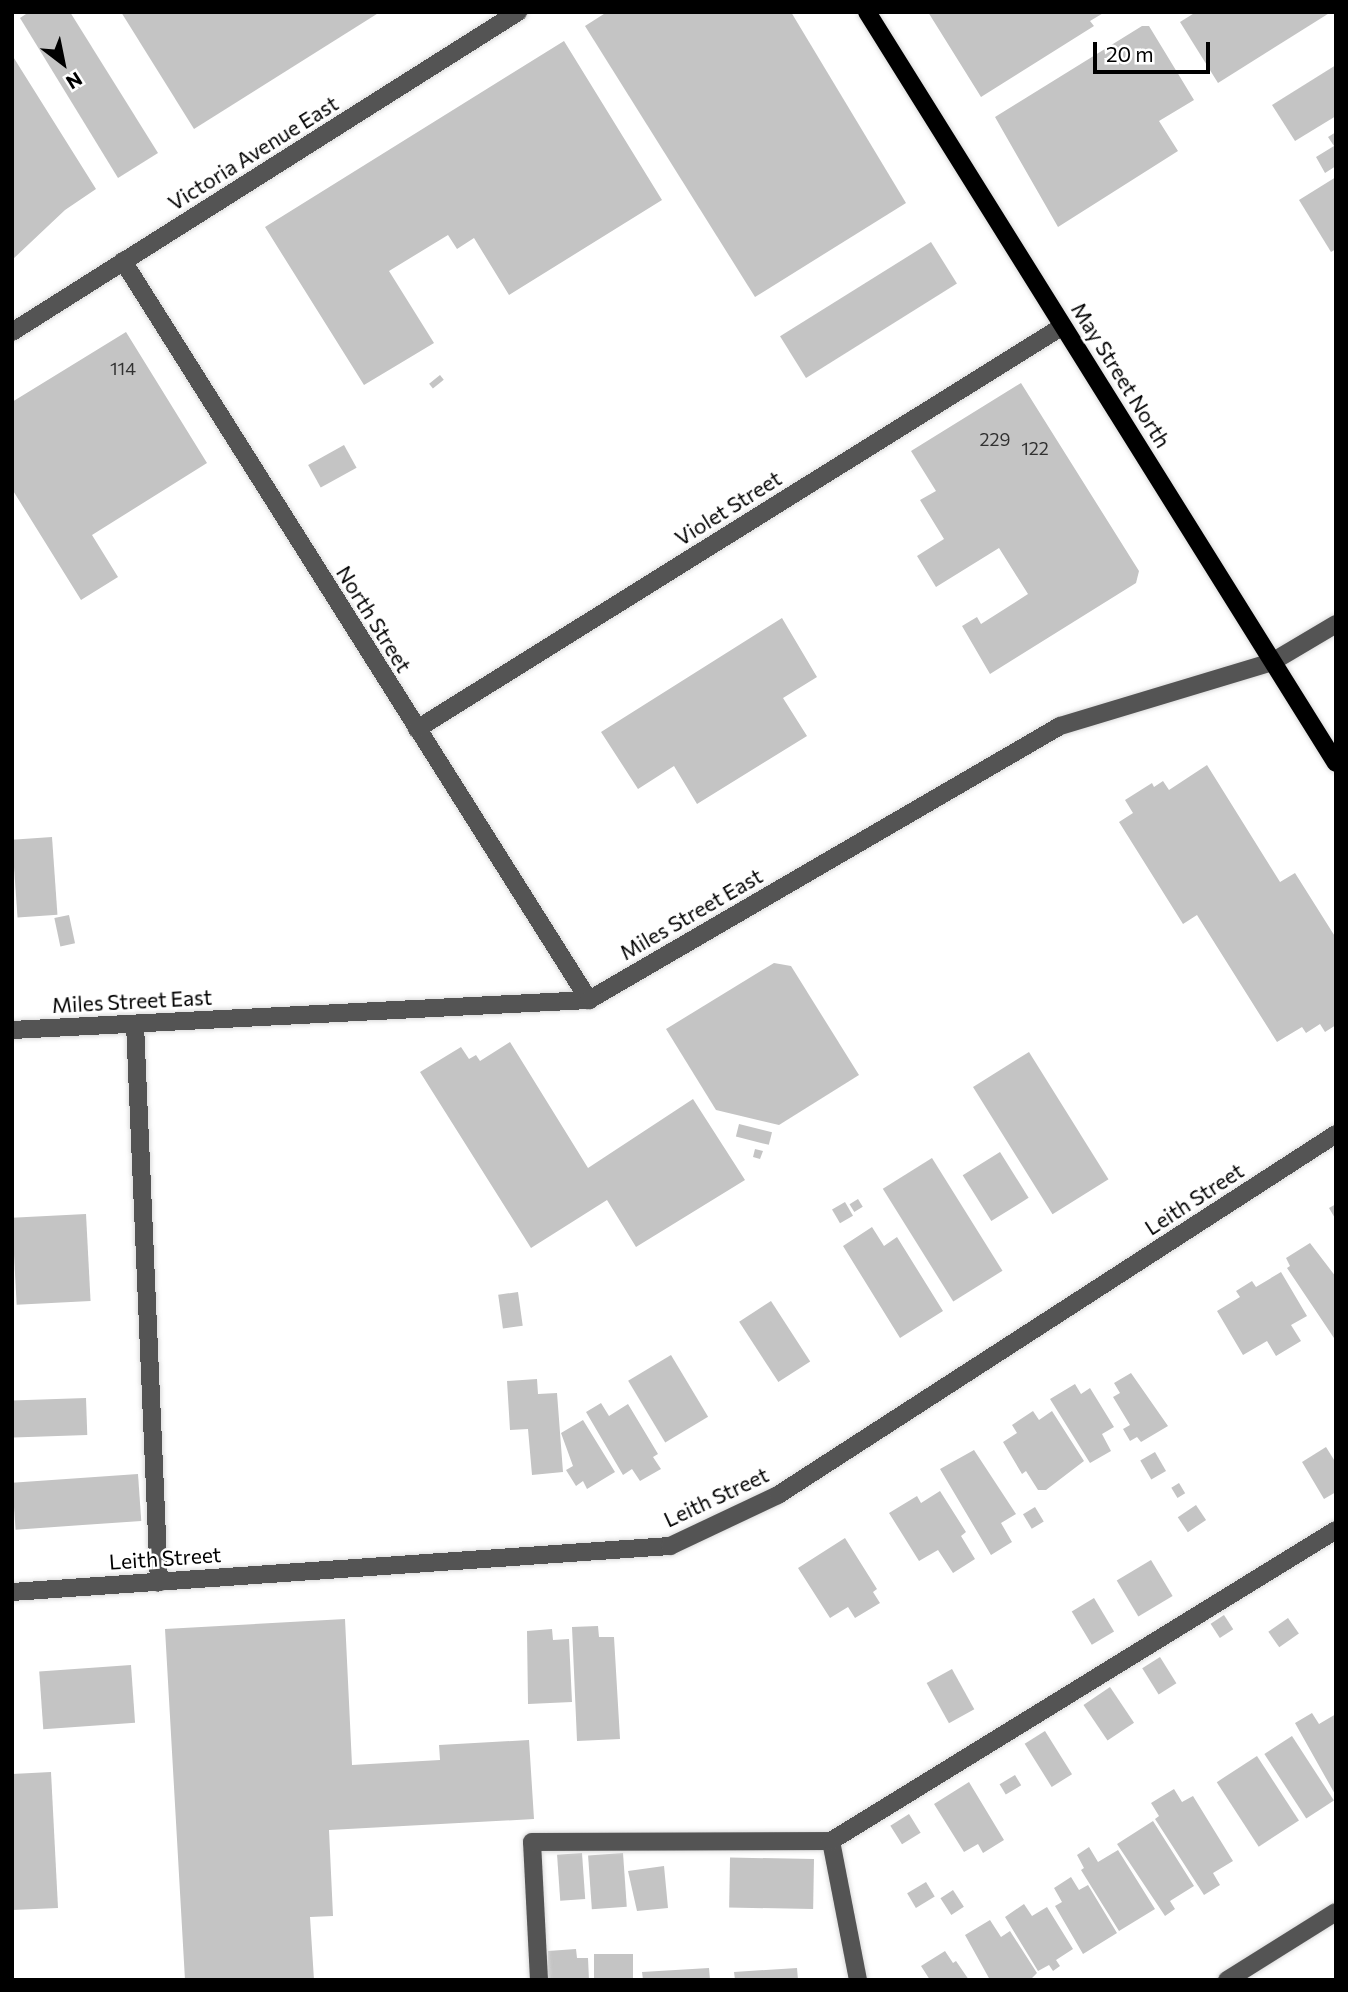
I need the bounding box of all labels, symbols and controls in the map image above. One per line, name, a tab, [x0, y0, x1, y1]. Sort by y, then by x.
north arrow	[28, 28, 98, 98]
scale bar	[1096, 28, 1213, 72]
text: 20 m	[1106, 41, 1154, 66]
text: N	[62, 68, 87, 95]
street label: Victoria Avenue East	[163, 90, 343, 216]
street label: May Street North	[1066, 298, 1176, 452]
house number: 114	[110, 357, 136, 379]
house number: 229	[980, 428, 1010, 450]
house number: 122	[1021, 437, 1049, 459]
street label: Violet Street	[670, 465, 786, 551]
street label: North Street	[331, 561, 417, 677]
street label: Miles Street East	[615, 863, 767, 965]
street label: Miles Street East	[51, 984, 213, 1018]
street label: Leith Street	[1140, 1158, 1248, 1240]
street label: Leith Street	[660, 1462, 772, 1532]
street label: Leith Street	[108, 1542, 222, 1574]

